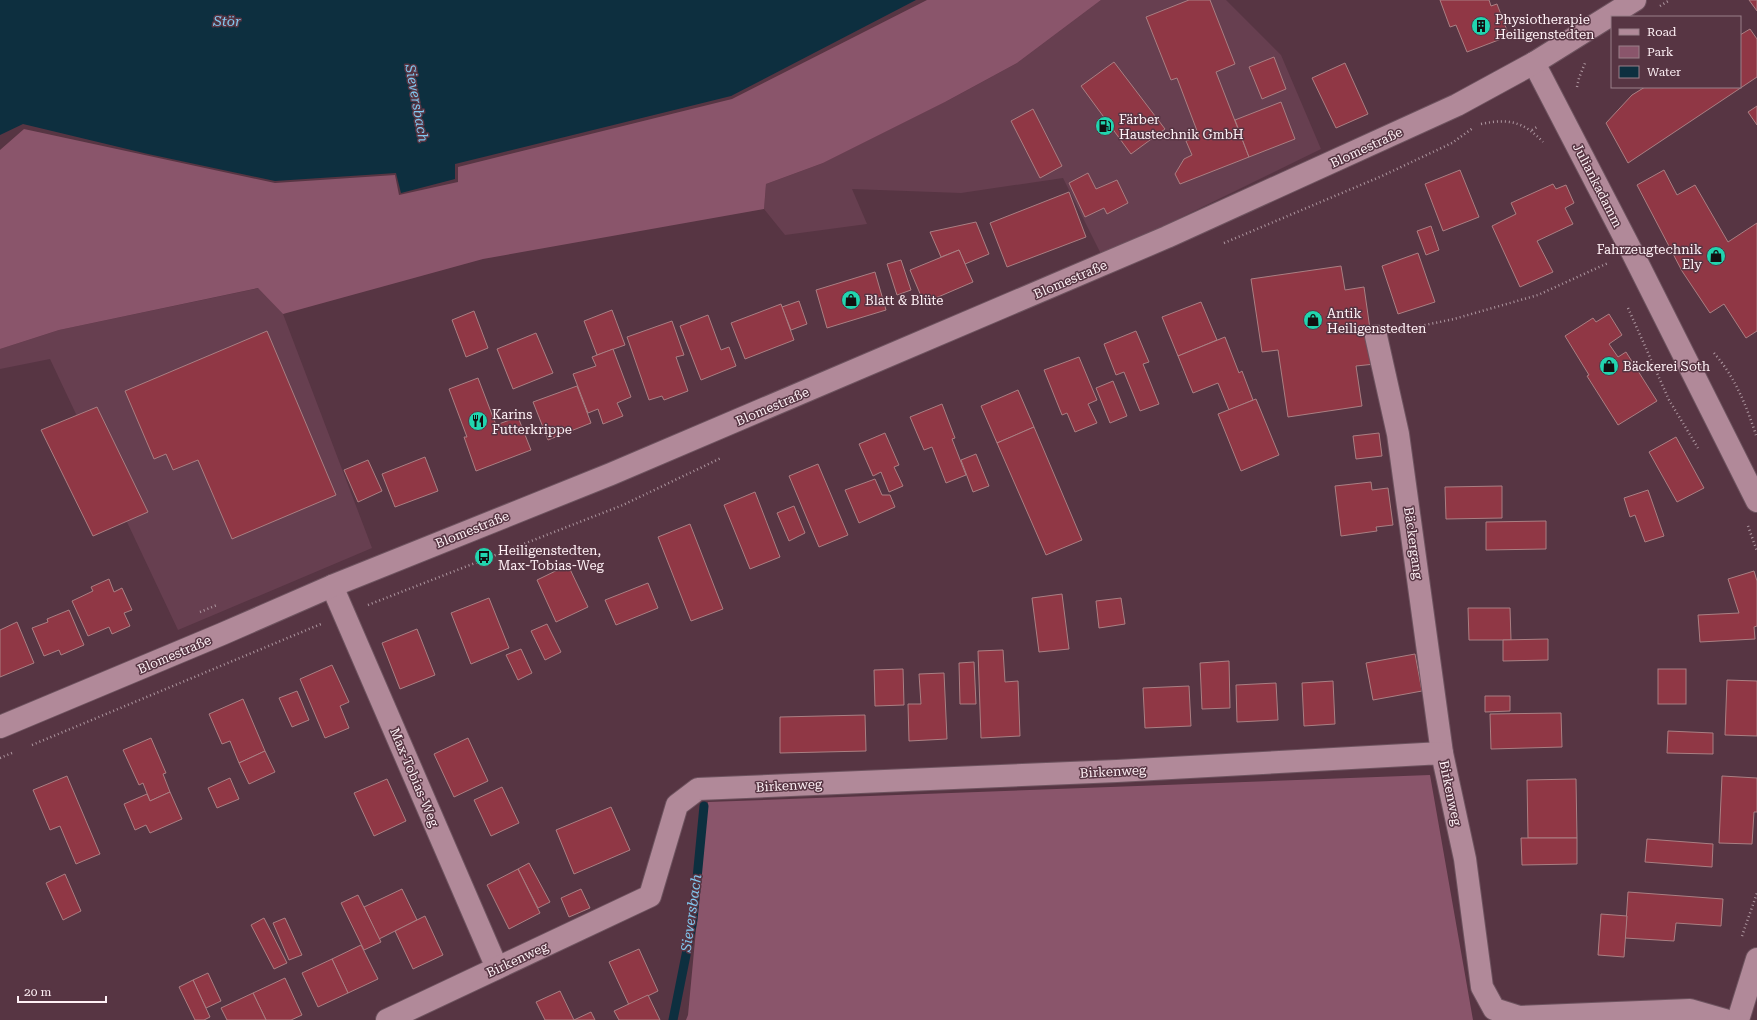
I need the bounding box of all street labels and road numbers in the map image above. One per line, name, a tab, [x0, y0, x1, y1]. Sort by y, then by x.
street label: Blomestraße	[1328, 124, 1405, 171]
street label: Juliankadamm	[1570, 141, 1625, 230]
street label: Blomestraße	[1031, 257, 1109, 302]
street label: Blomestraße	[733, 384, 811, 429]
street label: Bäckergang	[1401, 506, 1426, 581]
street label: Blomestraße	[433, 508, 511, 551]
street label: Blomestraße	[135, 632, 213, 677]
street label: Max-Tobias-Weg	[387, 725, 442, 829]
street label: Birkenweg	[1436, 759, 1465, 828]
street label: Birkenweg	[1079, 762, 1147, 781]
street label: Birkenweg	[755, 776, 823, 795]
street label: Birkenweg	[484, 938, 551, 980]

